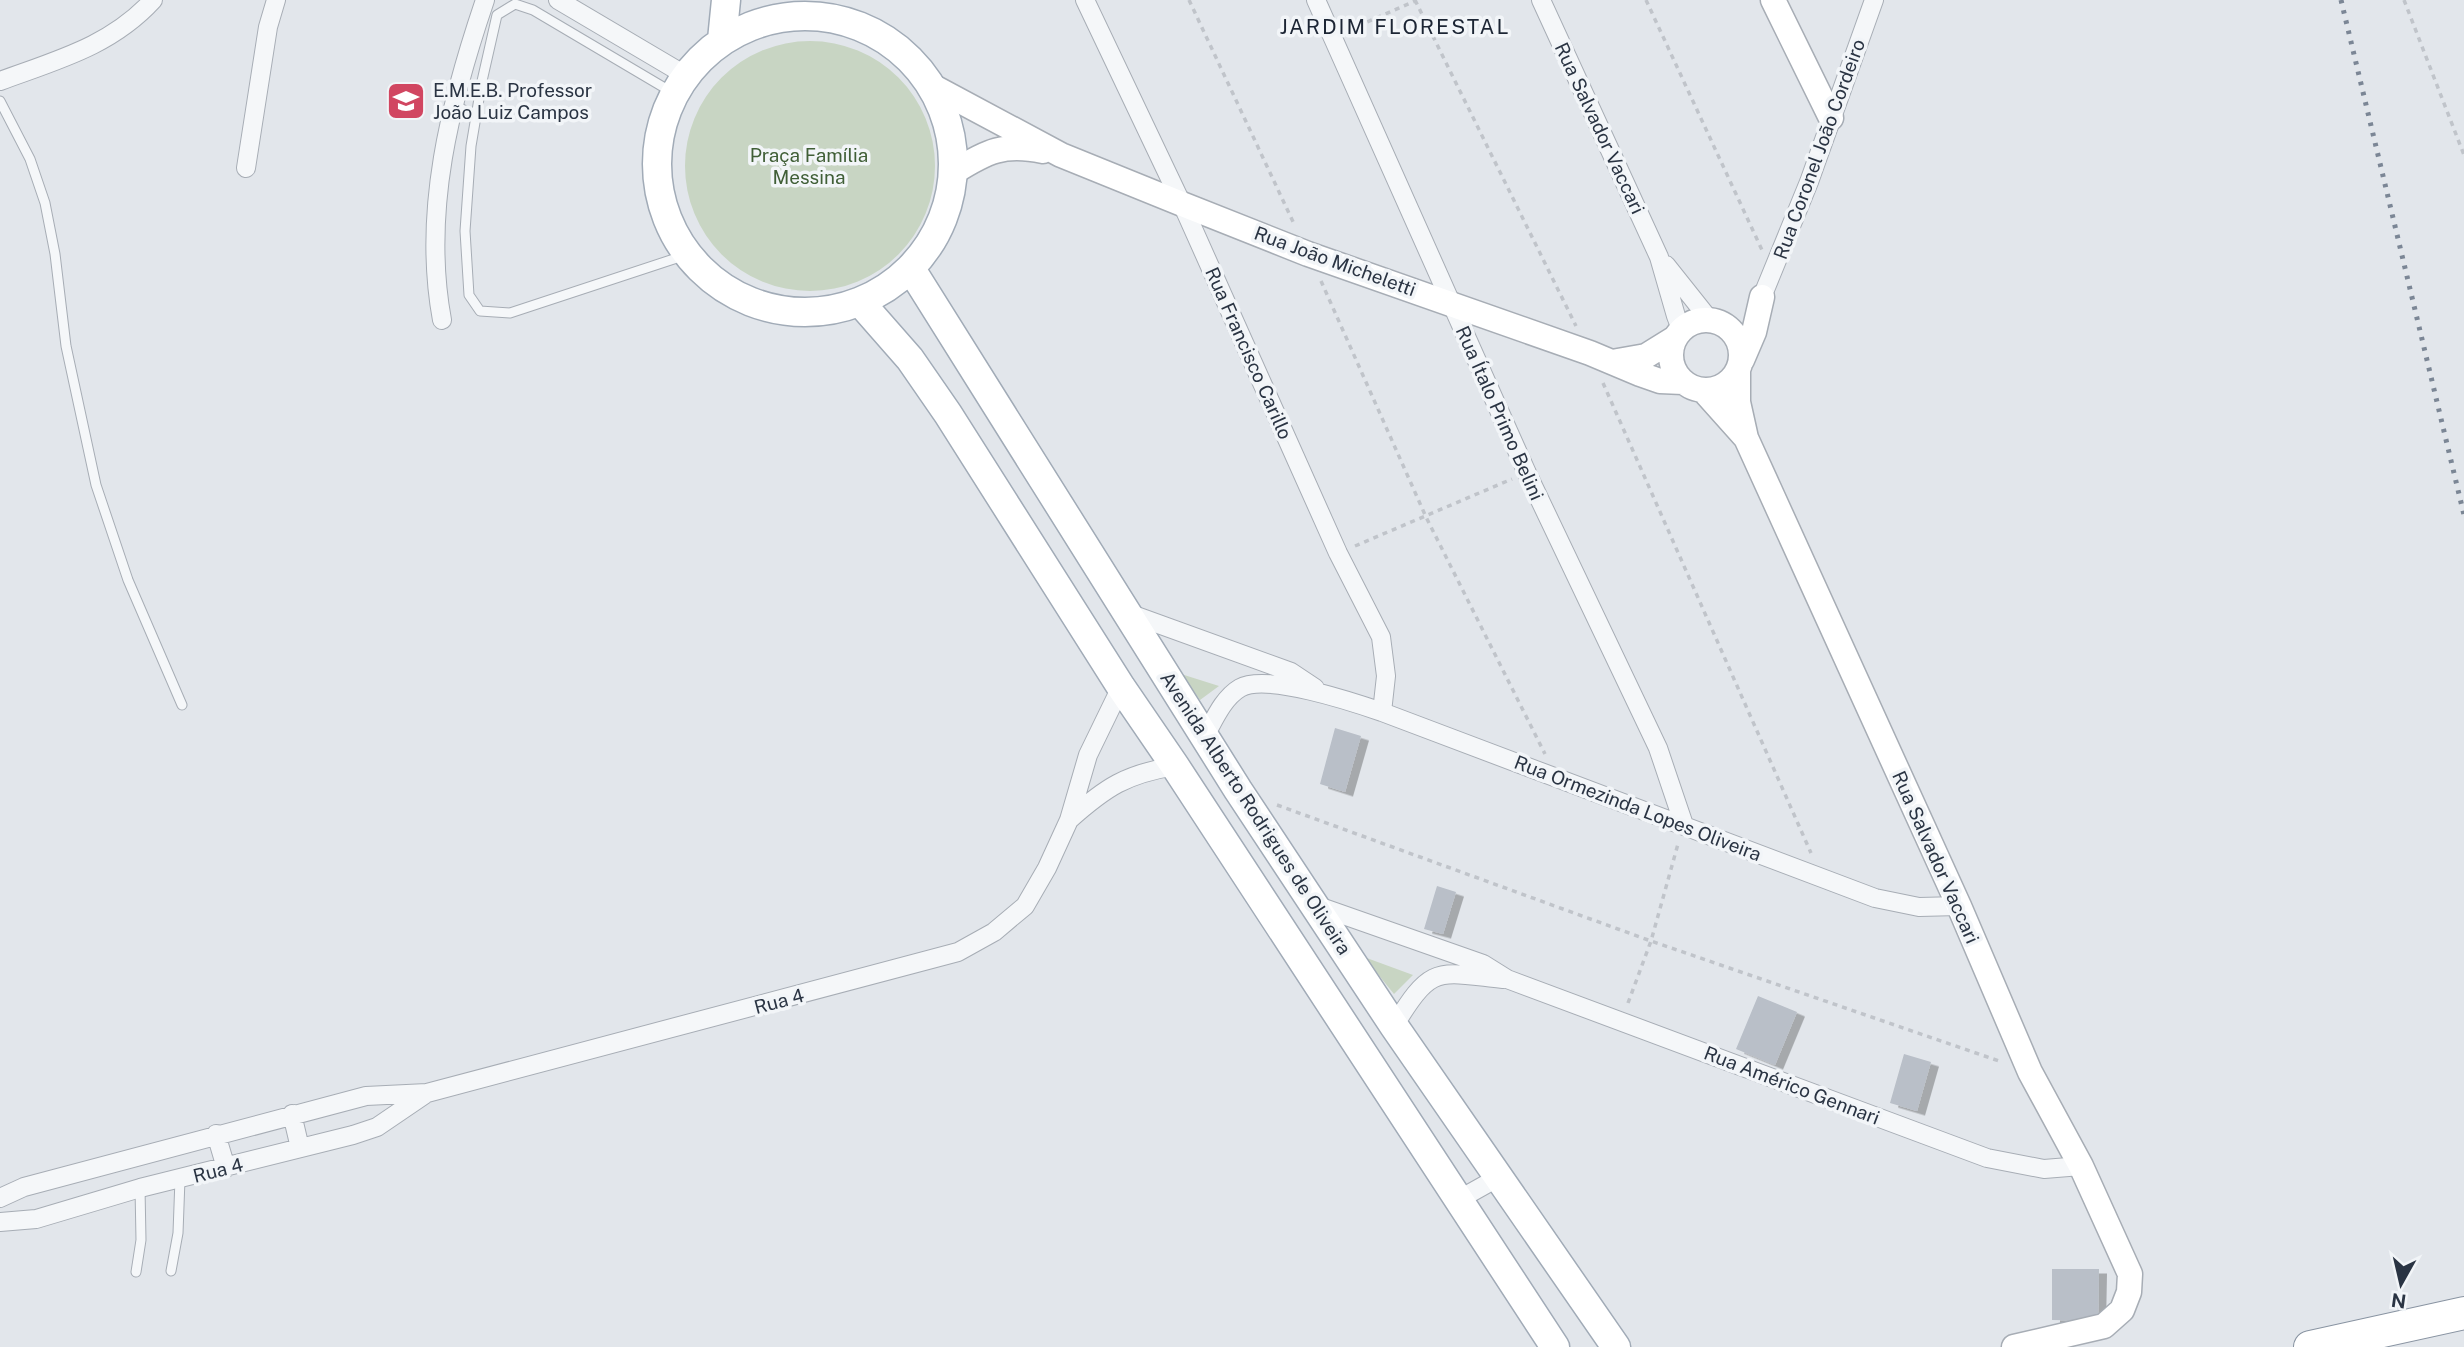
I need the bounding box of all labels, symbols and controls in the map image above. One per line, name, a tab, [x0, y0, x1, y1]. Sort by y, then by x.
district label: JARDIM FLORESTAL	[1279, 14, 1511, 39]
street label: Rua Coronel João Cordeiro	[1769, 36, 1869, 262]
street label: Rua Salvador Vaccari	[1551, 39, 1649, 217]
place label: E.M.E.B. Professor João Luiz Campos	[433, 79, 592, 123]
school or university icon: E.M.E.B. Professor João Luiz Campos	[385, 80, 427, 122]
park label: Praça Família Messina	[750, 144, 868, 188]
street label: Rua João Micheletti	[1251, 222, 1419, 300]
street label: Rua Francisco Carillo	[1201, 264, 1297, 442]
street label: Rua Ítalo Primo Belini	[1452, 323, 1548, 503]
street label: Avenida Alberto Rodrigues de Oliveira	[1156, 667, 1356, 959]
street label: Rua Ormezinda Lopes Oliveira	[1511, 751, 1765, 865]
street label: Rua Salvador Vaccari	[1888, 767, 1984, 947]
street label: Rua 4	[752, 984, 806, 1018]
street label: Rua Américo Gennari	[1701, 1041, 1883, 1129]
street label: Rua 4	[191, 1153, 245, 1187]
north arrow	[2366, 1249, 2436, 1319]
text: N	[2390, 1289, 2408, 1313]

